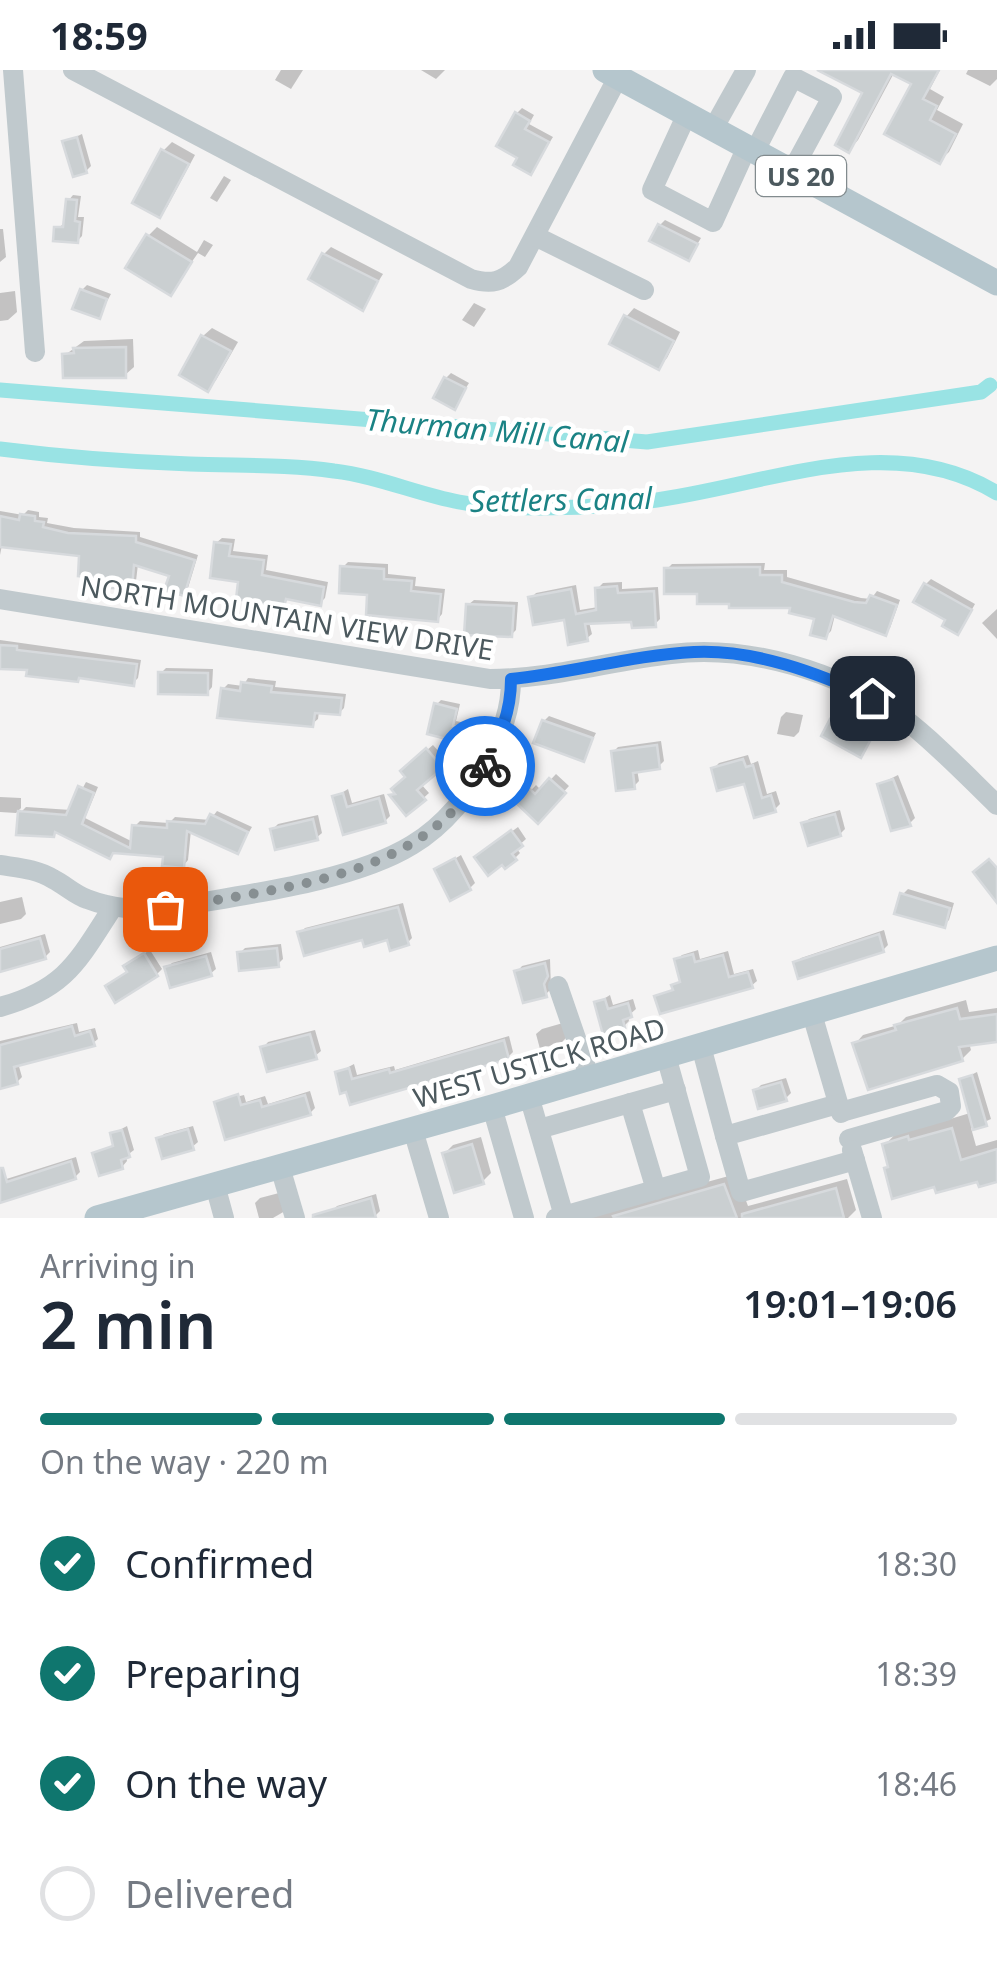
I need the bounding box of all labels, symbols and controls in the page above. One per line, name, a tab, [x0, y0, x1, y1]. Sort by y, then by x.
text: 18:59	[50, 9, 148, 61]
road number: US 20	[756, 156, 846, 196]
water label: Thurman Mill Canal	[364, 398, 631, 462]
water label: Settlers Canal	[470, 477, 654, 521]
street label: NORTH MOUNTAIN VIEW DRIVE	[78, 566, 496, 668]
pin	[830, 656, 915, 741]
icon: home	[845, 671, 900, 726]
courier	[435, 716, 535, 816]
icon: bike	[458, 739, 513, 794]
pin	[123, 867, 208, 952]
icon: bag	[138, 882, 193, 937]
street label: WEST USTICK ROAD	[409, 1008, 669, 1116]
text: Arriving in	[40, 1244, 195, 1287]
text: 19:01–19:06	[743, 1277, 957, 1329]
text: 2 min	[40, 1280, 216, 1368]
text: On the way · 220 m	[40, 1440, 329, 1483]
icon: check	[40, 1536, 95, 1591]
text: Confirmed	[125, 1537, 314, 1589]
text: 18:30	[875, 1542, 957, 1585]
icon: check	[40, 1646, 95, 1701]
text: Preparing	[125, 1647, 301, 1699]
text: 18:39	[875, 1652, 957, 1695]
icon: check	[40, 1756, 95, 1811]
text: On the way	[125, 1757, 327, 1809]
text: 18:46	[875, 1762, 957, 1805]
text: Delivered	[125, 1867, 294, 1919]

